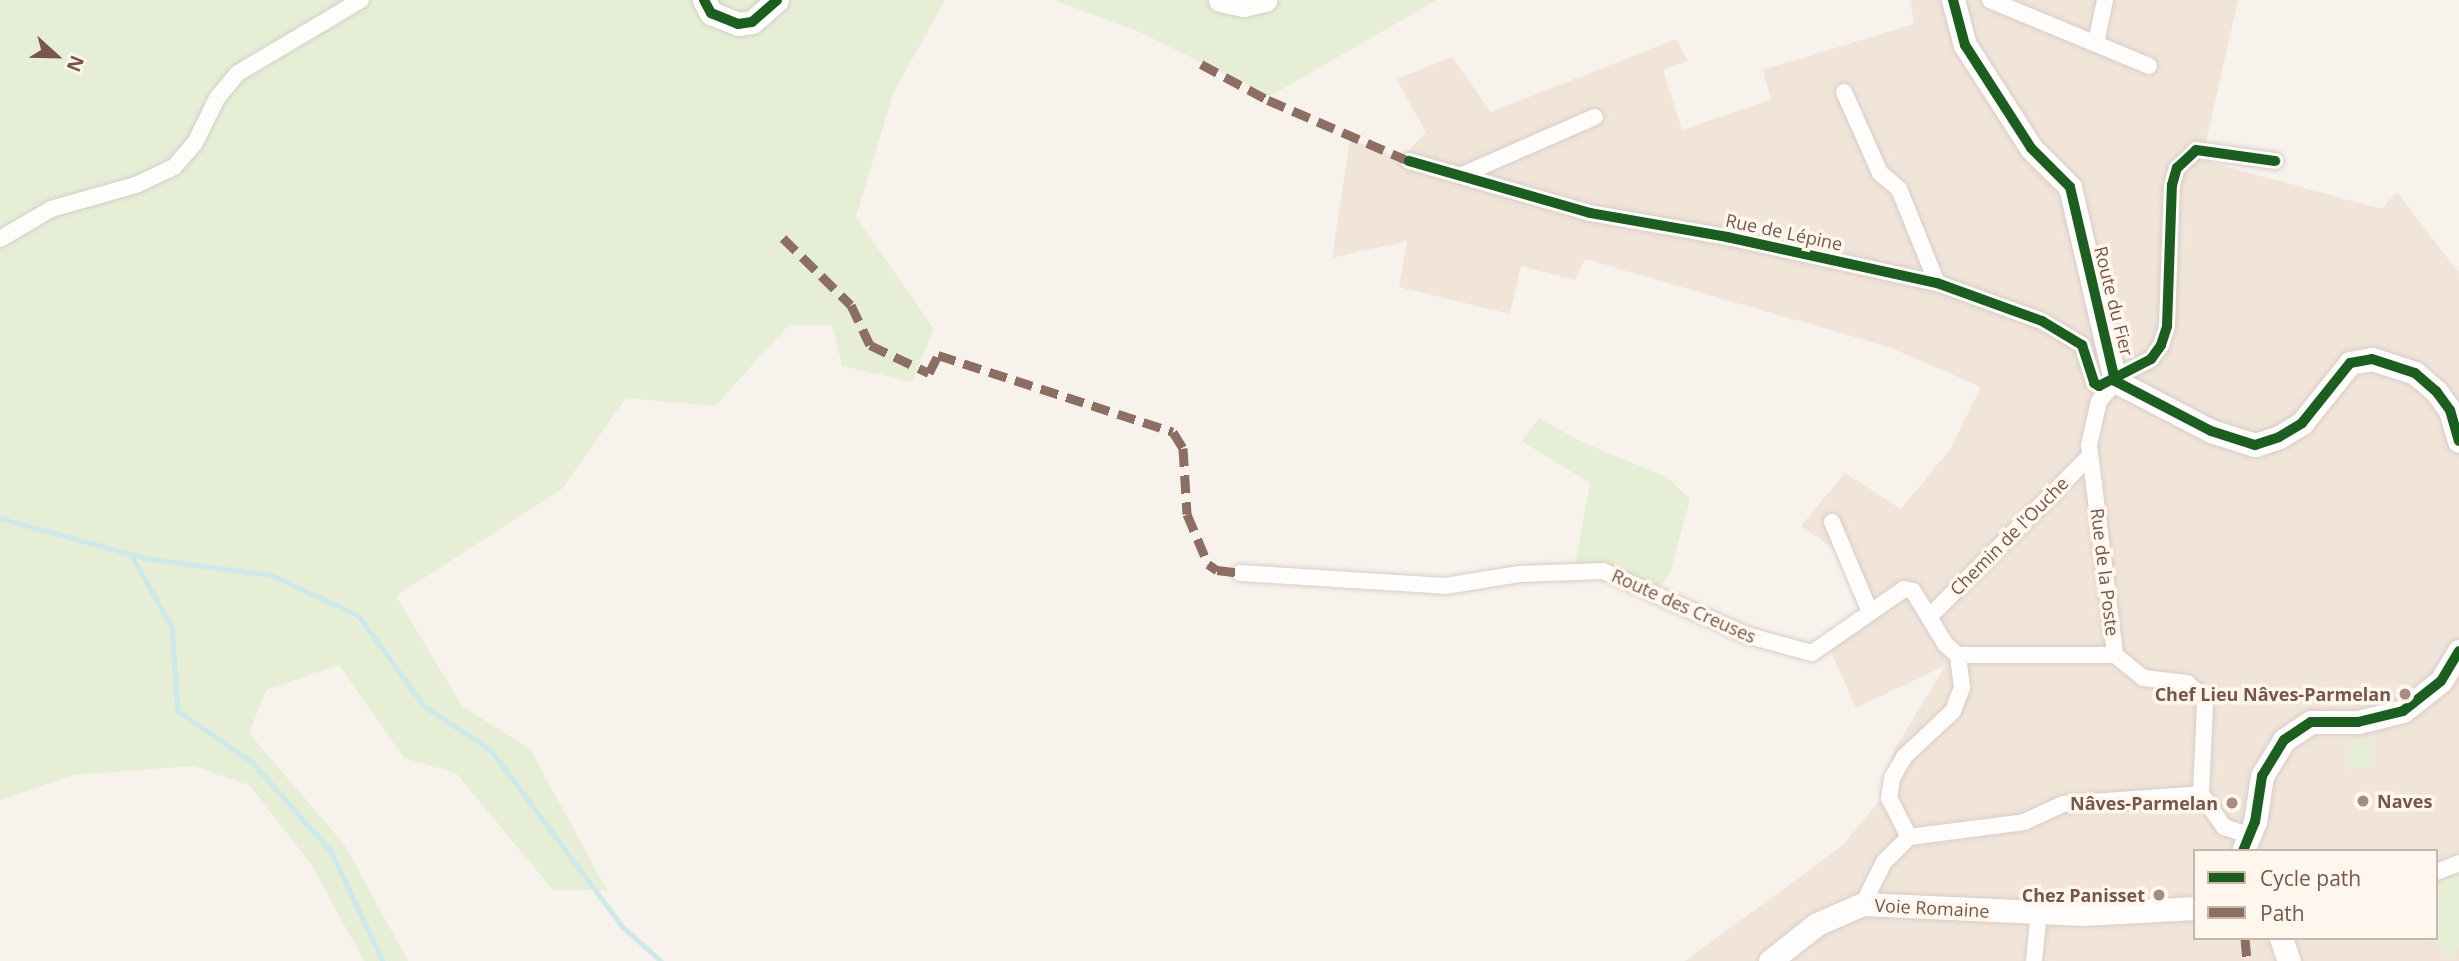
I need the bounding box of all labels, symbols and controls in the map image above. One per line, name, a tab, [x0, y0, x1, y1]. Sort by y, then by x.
north arrow	[21, 21, 91, 91]
text: N	[61, 52, 90, 76]
street label: Rue de Lépine	[1724, 209, 1844, 255]
street label: Route du Fier	[2090, 244, 2138, 358]
street label: Chemin de l'Ouche	[1945, 472, 2073, 600]
street label: Rue de la Poste	[2086, 507, 2124, 637]
street label: Route des Creuses	[1609, 564, 1759, 648]
place label: Chef Lieu Nâves-Parmelan	[2155, 683, 2391, 705]
marker: Chef Lieu Nâves-Parmelan	[2397, 686, 2413, 702]
place label: Naves	[2377, 790, 2432, 812]
place label: Nâves-Parmelan	[2070, 792, 2218, 814]
marker: Naves	[2355, 793, 2371, 809]
marker: Nâves-Parmelan	[2224, 795, 2240, 811]
legend	[2193, 849, 2438, 940]
text: Cycle path	[2260, 864, 2361, 892]
place label: Chez Panisset	[2022, 884, 2145, 906]
marker: Chez Panisset	[2151, 887, 2167, 903]
street label: Voie Romaine	[1874, 894, 1990, 922]
text: Path	[2260, 899, 2305, 927]

